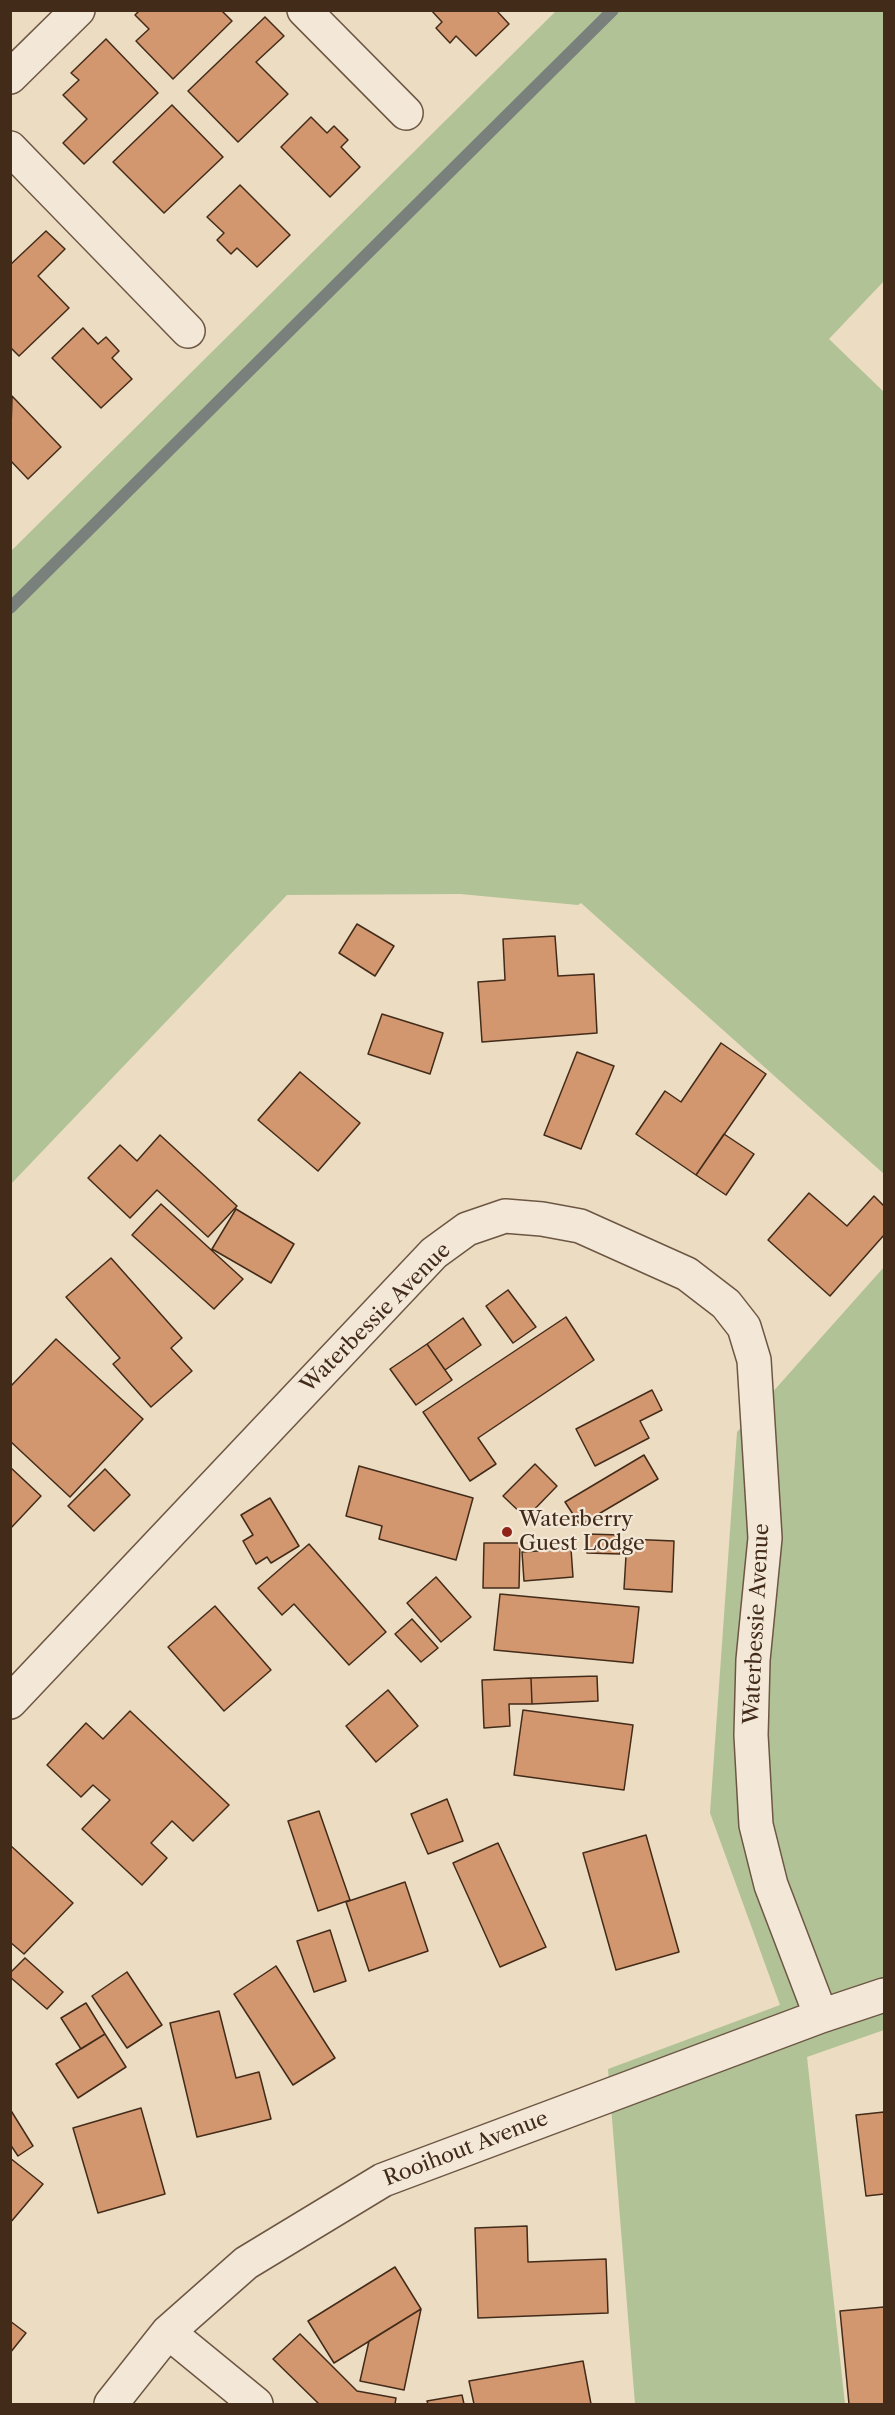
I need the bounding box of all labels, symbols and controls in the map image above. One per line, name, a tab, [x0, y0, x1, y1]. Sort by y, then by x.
street label: Waterbessie Avenue	[296, 1238, 456, 1398]
place label: Waterberry Guest Lodge	[519, 1507, 645, 1557]
street label: Waterbessie Avenue	[739, 1523, 775, 1725]
marker: Waterberry Guest Lodge	[500, 1525, 514, 1539]
street label: Rooihout Avenue	[380, 2106, 552, 2192]

